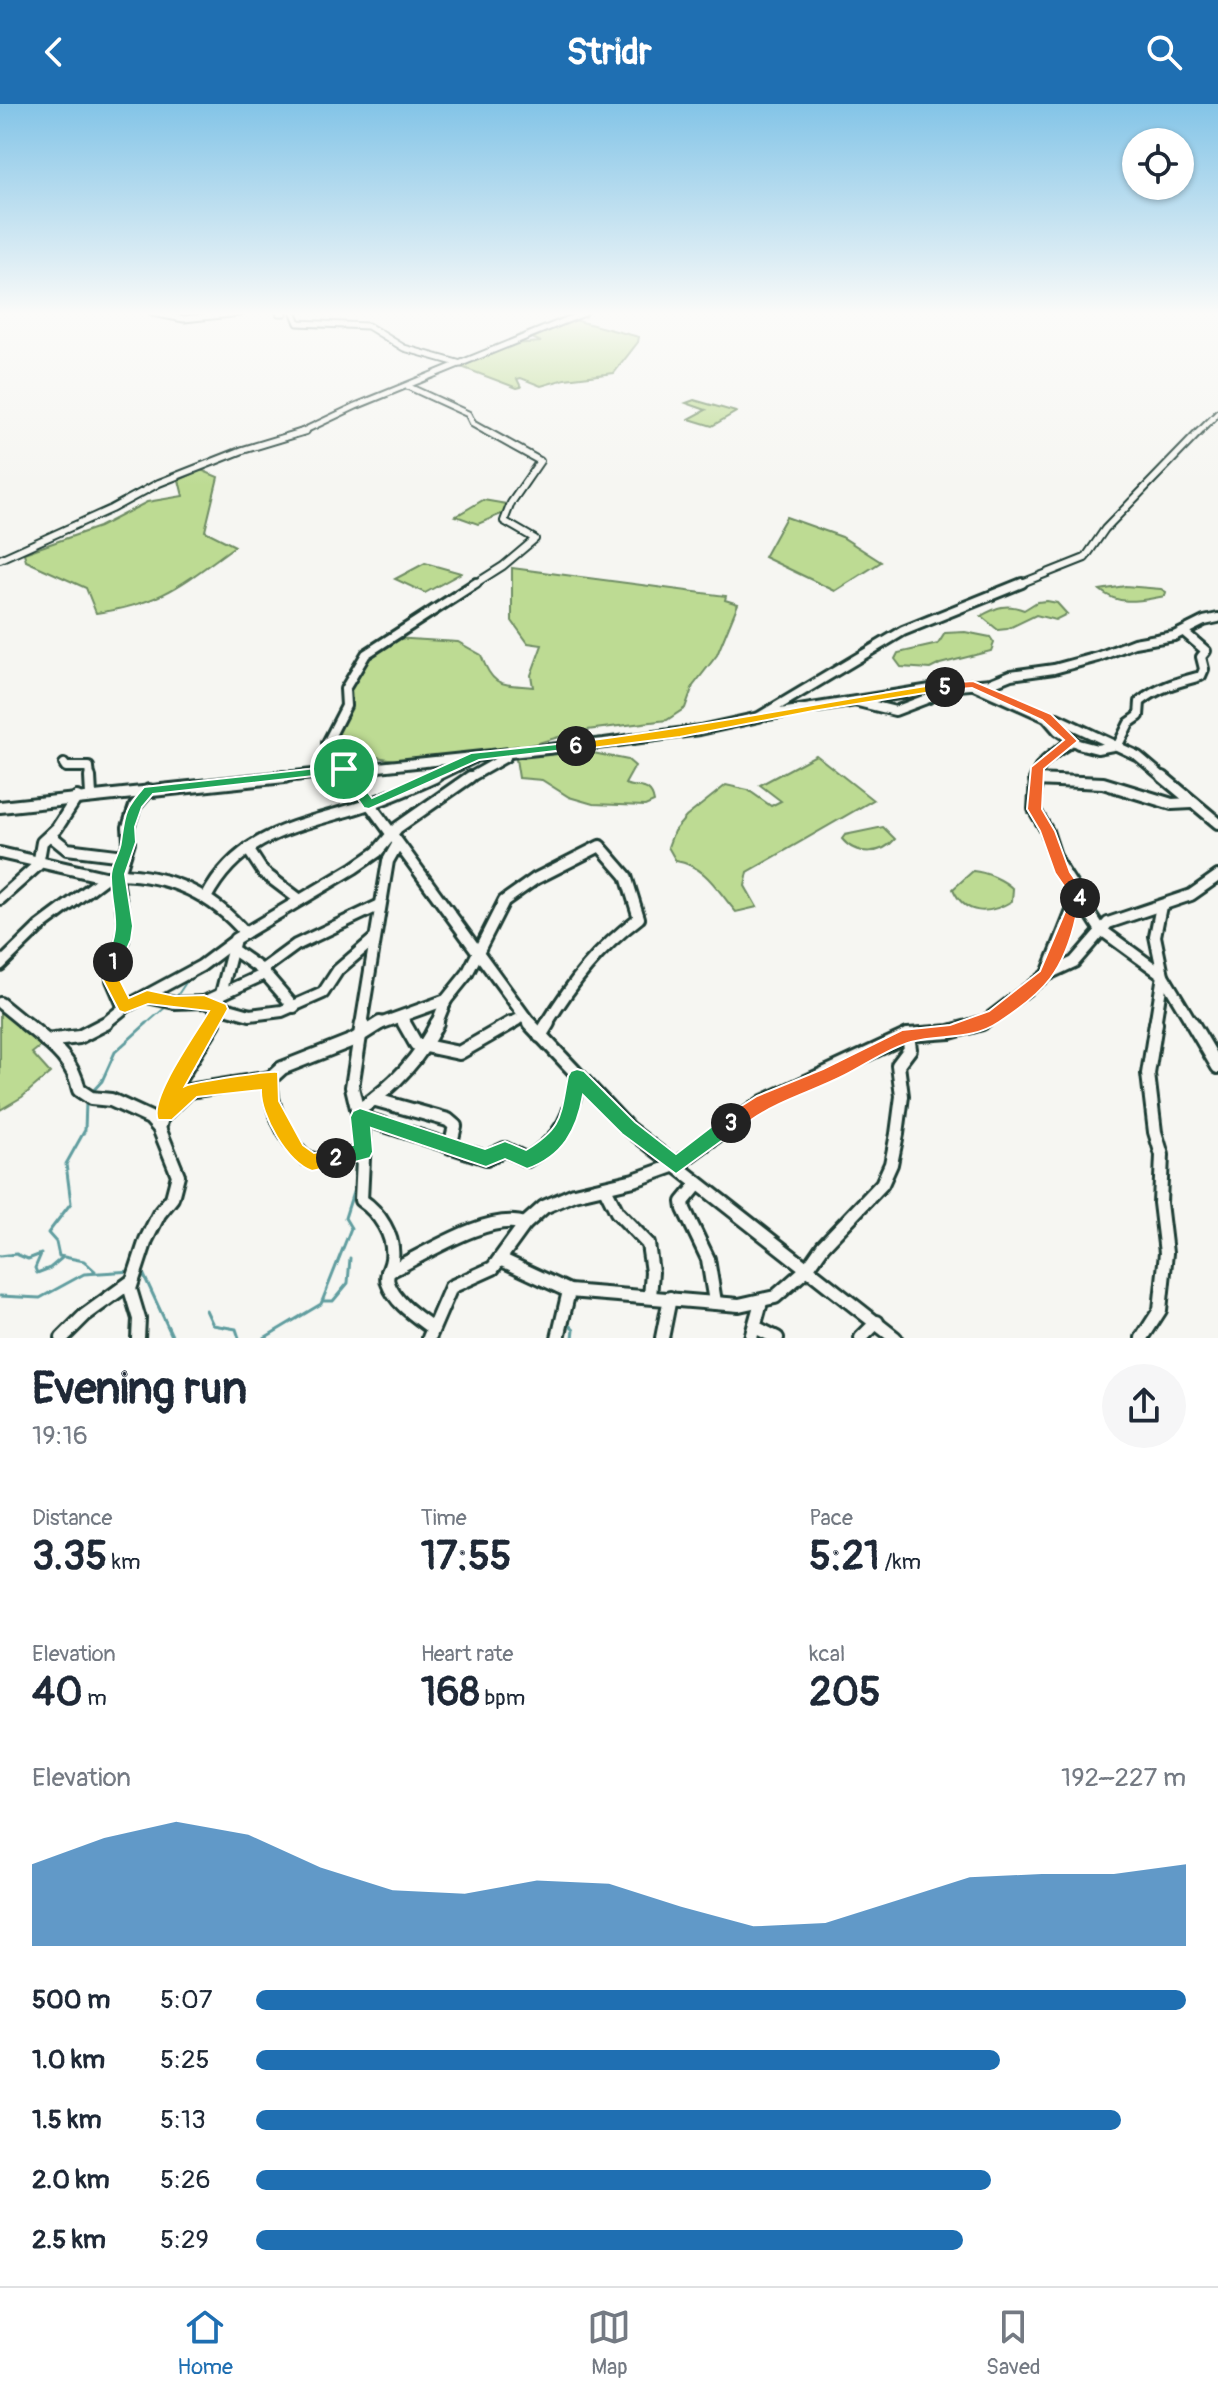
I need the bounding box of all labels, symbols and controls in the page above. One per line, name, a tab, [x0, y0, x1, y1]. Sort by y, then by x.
icon: back	[32, 30, 76, 74]
text: Stridr	[566, 30, 652, 75]
icon: search	[1142, 30, 1186, 74]
map controls	[1122, 128, 1194, 200]
button: locate	[1122, 128, 1194, 200]
pin: 5	[925, 667, 965, 707]
text: 5	[939, 673, 951, 701]
pin: 6	[556, 726, 596, 766]
text: 6	[570, 732, 582, 760]
pin	[310, 735, 378, 803]
icon: arrive	[322, 747, 366, 791]
pin: 4	[1060, 878, 1100, 918]
text: 4	[1074, 884, 1086, 912]
pin: 1	[93, 942, 133, 982]
text: 1	[109, 948, 117, 976]
pin: 3	[711, 1103, 751, 1143]
text: 3	[725, 1109, 737, 1137]
pin: 2	[316, 1138, 356, 1178]
text: 2	[330, 1144, 342, 1172]
text: Evening run	[32, 1362, 247, 1417]
button: share	[1102, 1364, 1186, 1448]
text: 19:16	[32, 1420, 88, 1452]
text: Distance	[32, 1504, 112, 1532]
text: Time	[421, 1504, 467, 1532]
text: Pace	[809, 1504, 853, 1532]
text: 3.35	[32, 1532, 107, 1581]
text: 17:55	[421, 1532, 512, 1581]
text: 5:21	[809, 1532, 880, 1581]
text: km	[107, 1548, 141, 1576]
text: /km	[880, 1548, 921, 1576]
text: Elevation	[32, 1640, 116, 1668]
text: Heart rate	[421, 1640, 513, 1668]
text: kcal	[809, 1640, 845, 1668]
text: 40	[32, 1668, 83, 1717]
text: 168	[421, 1668, 480, 1717]
text: 205	[809, 1668, 881, 1717]
text: m	[83, 1684, 107, 1712]
text: bpm	[480, 1684, 525, 1712]
text: Elevation	[32, 1762, 131, 1794]
text: 192–227 m	[1061, 1762, 1186, 1794]
text: 500 m	[32, 1984, 110, 2016]
text: 5:07	[160, 1984, 213, 2016]
text: 1.0 km	[32, 2044, 105, 2076]
text: 5:25	[160, 2044, 210, 2076]
text: 1.5 km	[32, 2104, 102, 2136]
text: 5:13	[160, 2104, 206, 2136]
text: 2.0 km	[32, 2164, 110, 2196]
text: 5:26	[160, 2164, 211, 2196]
text: 2.5 km	[32, 2224, 106, 2256]
text: 5:29	[160, 2224, 209, 2256]
tab: Home	[177, 2305, 233, 2381]
tab: Map	[587, 2305, 631, 2381]
tab: Saved	[986, 2305, 1041, 2381]

